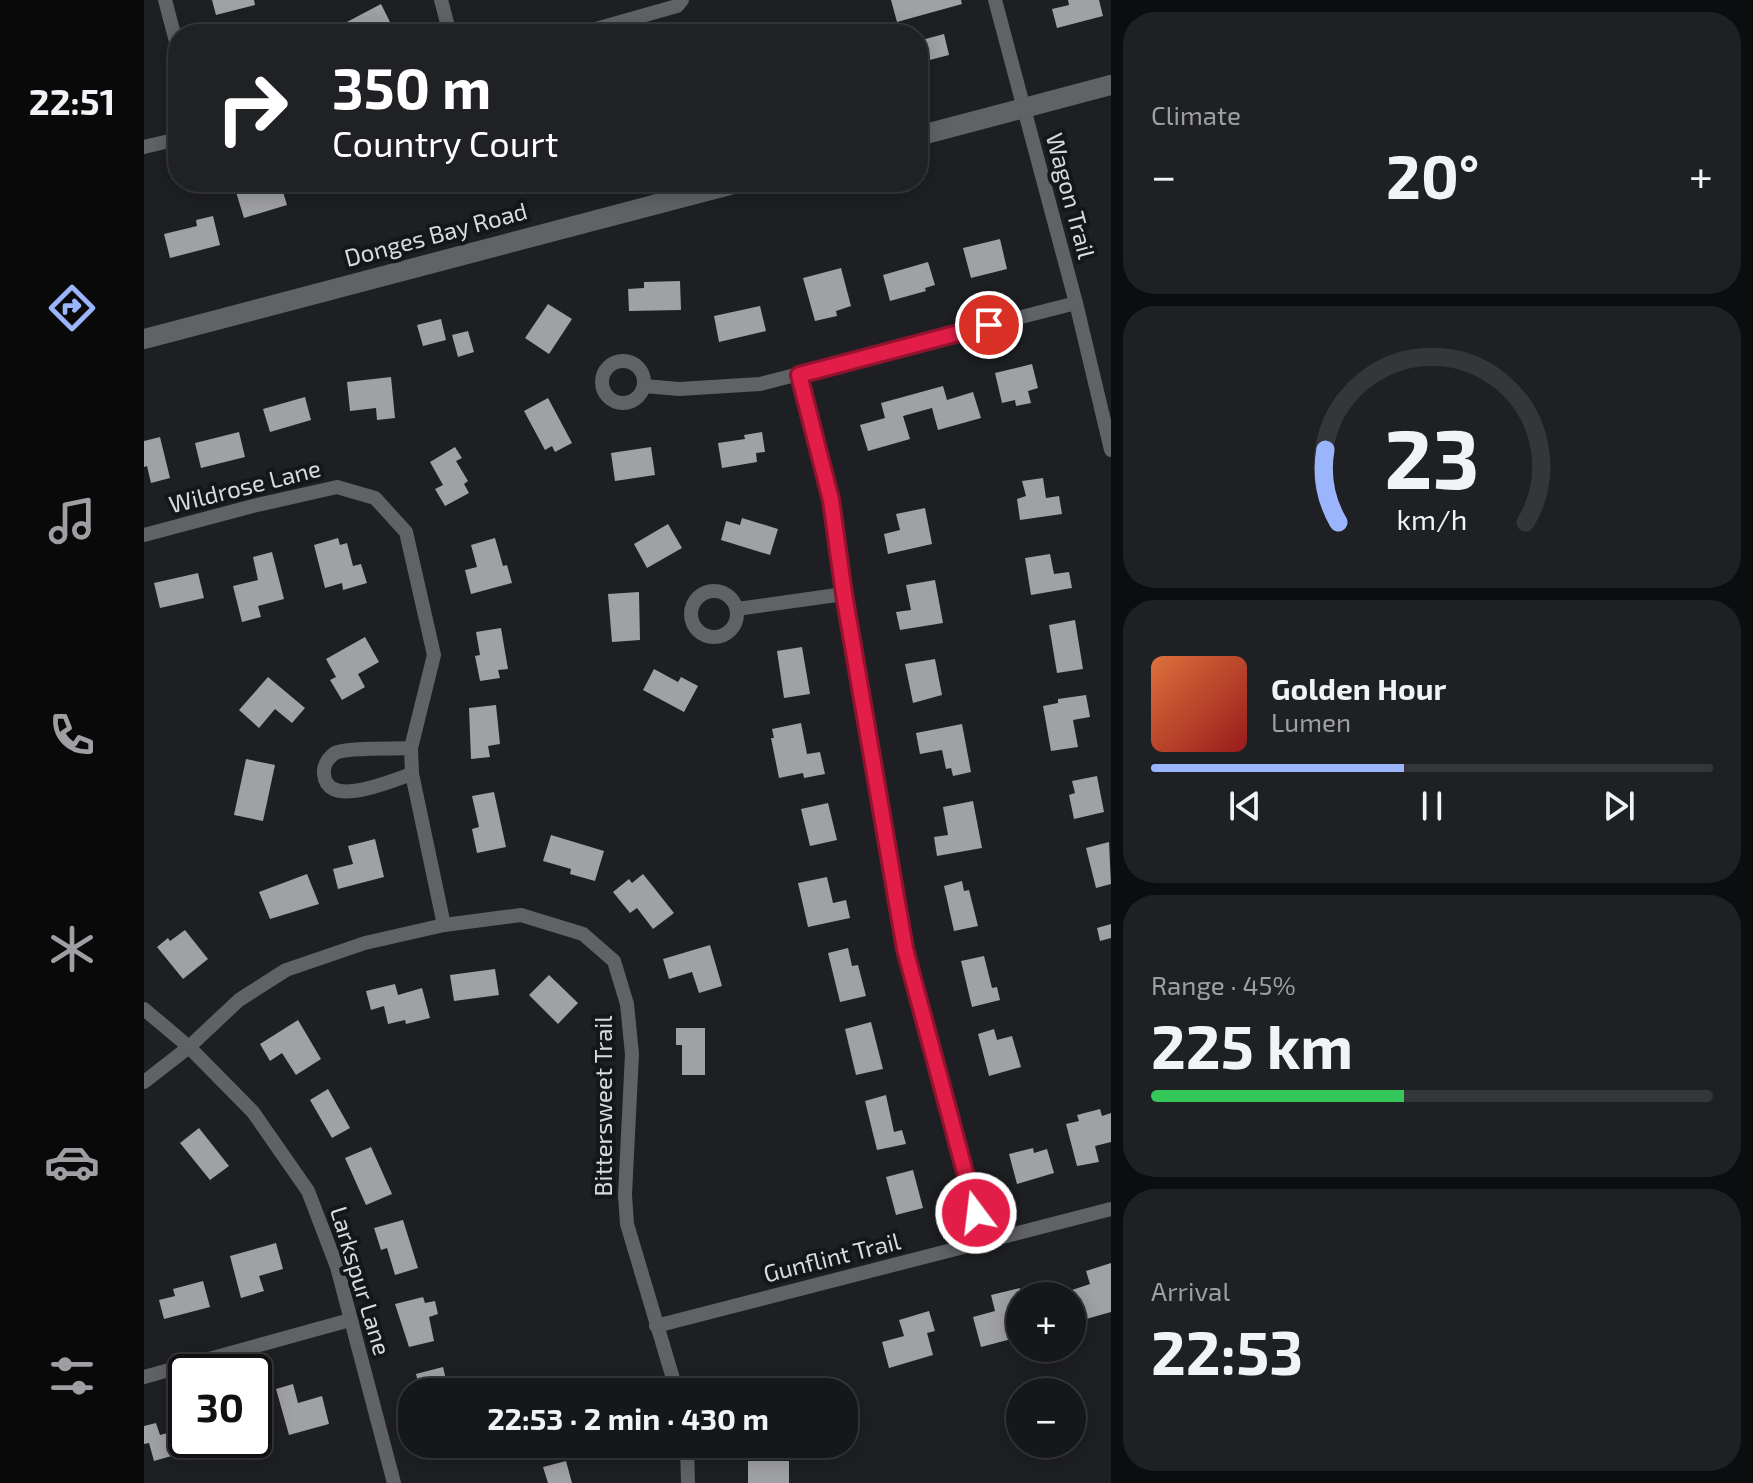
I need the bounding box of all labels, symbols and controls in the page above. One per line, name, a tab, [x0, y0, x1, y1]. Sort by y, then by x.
text: 350 m	[332, 53, 491, 120]
icon: right	[200, 56, 304, 160]
text: 22:51	[29, 79, 115, 122]
text: Climate	[1151, 99, 1241, 130]
text: Country Court	[332, 121, 558, 164]
street label: Wagon Trail	[1041, 130, 1102, 262]
text: 20°	[1386, 139, 1479, 211]
text: −	[1151, 148, 1177, 201]
text: +	[1689, 148, 1713, 201]
street label: Donges Bay Road	[341, 195, 530, 272]
icon: directions	[44, 280, 100, 336]
pin	[955, 291, 1023, 359]
icon: arrive	[967, 303, 1011, 347]
text: 23	[1384, 406, 1480, 506]
street label: Wildrose Lane	[166, 453, 323, 518]
icon: music	[44, 493, 100, 549]
text: km/h	[1397, 501, 1467, 536]
text: Golden Hour	[1271, 670, 1446, 706]
text: Lumen	[1271, 706, 1351, 737]
icon: phone	[44, 707, 100, 763]
icon: previous	[1223, 784, 1267, 828]
icon: pause	[1410, 784, 1454, 828]
icon: next	[1597, 784, 1641, 828]
icon: climate	[44, 921, 100, 977]
text: Range · 45%	[1151, 969, 1296, 1000]
text: 225 km	[1151, 1009, 1353, 1081]
street label: Bittersweet Trail	[588, 1016, 617, 1196]
icon: car	[44, 1134, 100, 1190]
position arrow	[934, 1171, 1018, 1255]
street label: Larkspur Lane	[325, 1203, 398, 1358]
street label: Gunflint Trail	[760, 1226, 903, 1288]
text: Arrival	[1151, 1275, 1230, 1306]
map controls	[1006, 1282, 1086, 1458]
button: +	[1006, 1282, 1086, 1362]
text: 22:53	[1151, 1315, 1303, 1387]
icon: filters	[44, 1348, 100, 1404]
speed limit sign: 30	[168, 1354, 272, 1458]
button: −	[1006, 1378, 1086, 1458]
text: 22:53 · 2 min · 430 m	[487, 1400, 769, 1436]

